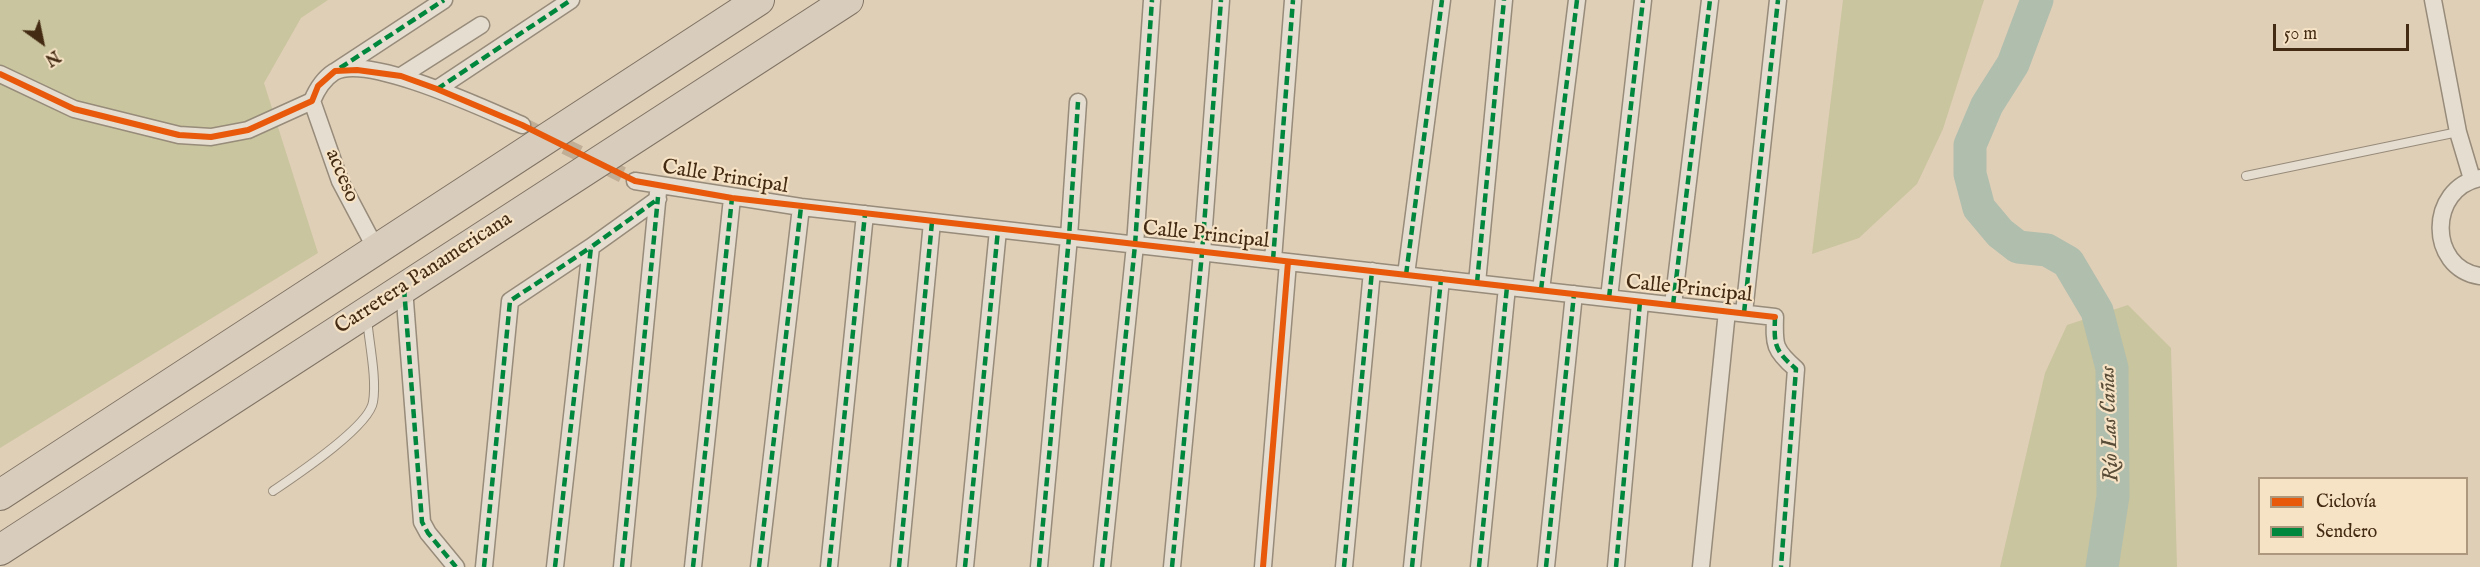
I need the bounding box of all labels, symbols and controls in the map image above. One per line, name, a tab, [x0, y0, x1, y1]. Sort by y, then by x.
north arrow	[12, 12, 72, 72]
scale bar	[2276, 12, 2412, 50]
text: 50 m	[2284, 23, 2317, 46]
text: N	[41, 45, 63, 69]
street label: acceso	[319, 146, 363, 206]
street label: Calle Principal	[660, 156, 790, 200]
street label: Carretera Panamericana	[331, 207, 517, 341]
street label: Calle Principal	[1141, 217, 1271, 255]
street label: Calle Principal	[1624, 271, 1754, 309]
water label: Río Las Cañas	[2096, 366, 2126, 482]
legend	[2258, 477, 2468, 555]
text: Ciclovía	[2316, 491, 2376, 514]
text: Sendero	[2316, 521, 2377, 544]

